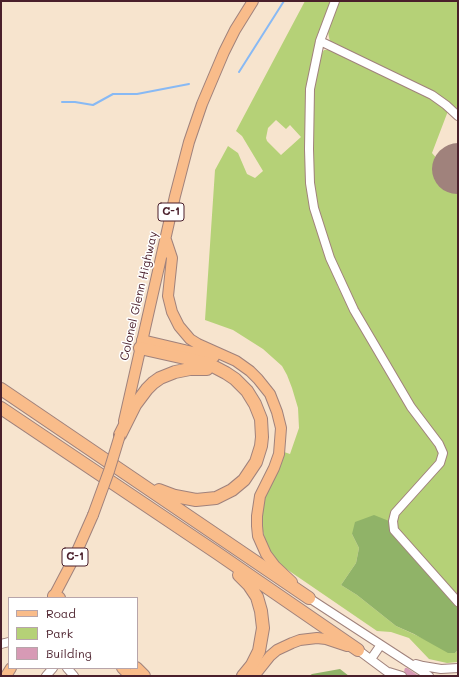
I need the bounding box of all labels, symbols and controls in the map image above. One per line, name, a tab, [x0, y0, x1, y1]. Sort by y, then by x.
road number: C-1	[158, 203, 184, 221]
street label: Colonel Glenn Highway	[117, 230, 161, 362]
road number: C-1	[62, 548, 88, 566]
legend	[8, 597, 138, 669]
text: Road	[46, 605, 76, 621]
text: Park	[46, 625, 73, 641]
text: Building	[46, 645, 92, 661]

